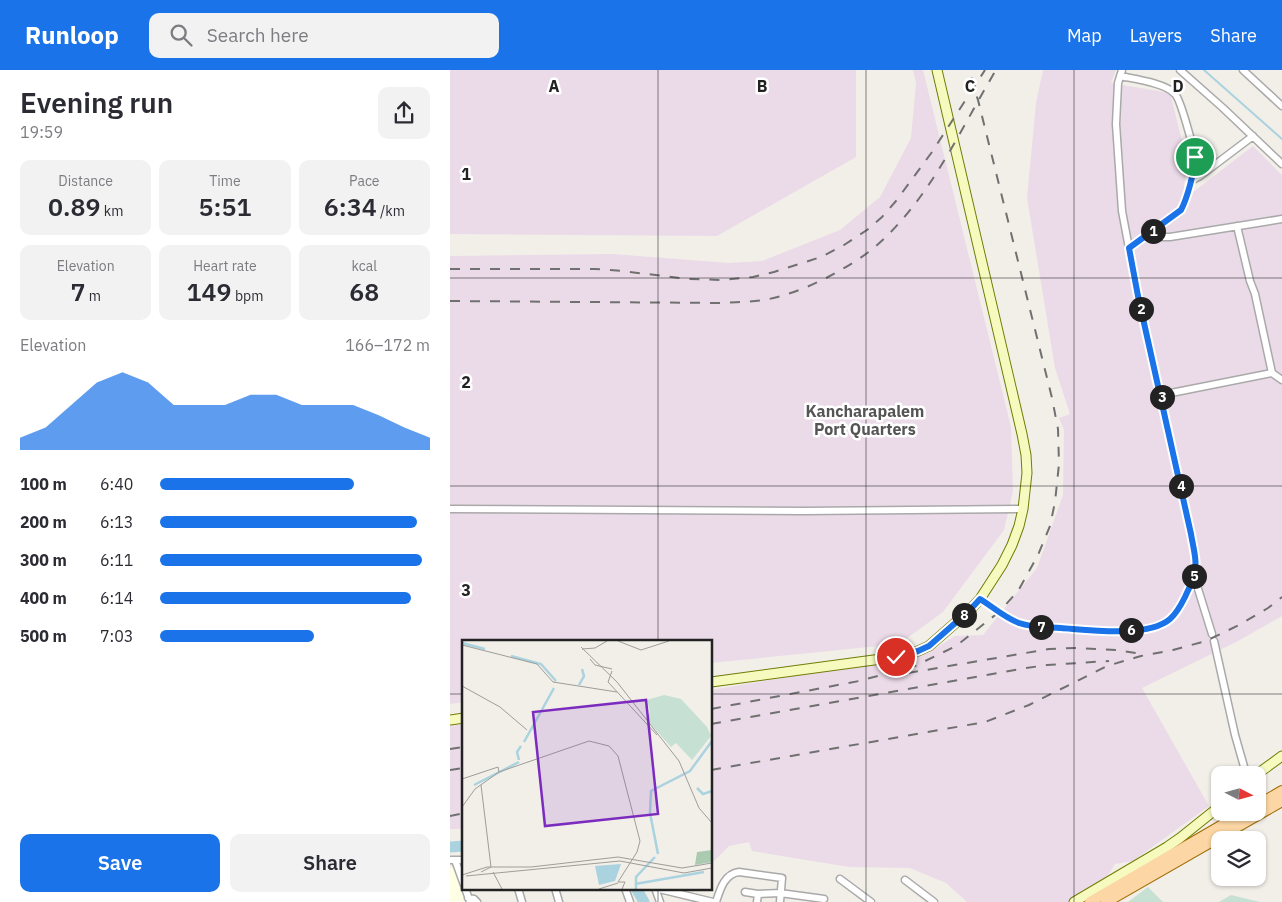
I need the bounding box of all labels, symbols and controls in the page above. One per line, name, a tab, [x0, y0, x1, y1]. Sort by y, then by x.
search box	[149, 13, 499, 58]
text: Runloop	[25, 19, 119, 51]
icon: search	[167, 21, 195, 49]
text: Search here	[207, 23, 309, 47]
text: Map	[1067, 24, 1102, 47]
text: Layers	[1130, 24, 1182, 47]
text: Share	[1210, 24, 1257, 47]
text: A	[549, 76, 560, 96]
text: B	[757, 76, 768, 96]
text: C	[965, 76, 975, 96]
text: D	[1172, 76, 1184, 96]
text: Evening run	[20, 84, 173, 121]
button: share	[378, 87, 430, 139]
text: 19:59	[20, 122, 63, 142]
pin	[1174, 136, 1216, 178]
icon: arrive	[1181, 143, 1209, 171]
text: 1	[461, 164, 471, 184]
text: Distance	[58, 172, 113, 190]
text: Time	[209, 172, 241, 190]
text: Pace	[349, 172, 380, 190]
text: 0.89	[48, 190, 100, 223]
text: 5:51	[199, 190, 251, 223]
text: 6:34	[324, 190, 377, 223]
text: km	[100, 202, 123, 220]
text: /km	[377, 202, 405, 220]
pin: 1	[1140, 218, 1166, 244]
text: 1	[1149, 222, 1158, 240]
text: Elevation	[57, 257, 115, 275]
text: Heart rate	[193, 257, 257, 275]
text: kcal	[352, 257, 377, 275]
text: 7	[70, 275, 85, 308]
text: 149	[187, 275, 232, 308]
text: 68	[349, 275, 379, 308]
text: m	[85, 287, 101, 305]
text: bpm	[232, 287, 263, 305]
pin: 2	[1128, 296, 1154, 322]
text: 2	[1137, 300, 1146, 318]
text: Elevation	[20, 335, 86, 355]
text: 166–172 m	[345, 335, 430, 355]
text: 2	[461, 372, 471, 392]
pin: 3	[1150, 384, 1174, 410]
text: 3	[1158, 388, 1167, 406]
district label: Kancharapalem Port Quarters	[806, 401, 924, 439]
text: 100 m	[20, 474, 67, 494]
text: 6:40	[100, 474, 133, 494]
pin: 4	[1168, 474, 1194, 498]
text: 4	[1177, 477, 1186, 495]
text: 200 m	[20, 512, 67, 532]
text: 6:13	[100, 512, 133, 532]
text: 300 m	[20, 550, 67, 570]
text: 6:11	[100, 550, 133, 570]
pin: 5	[1182, 564, 1206, 588]
text: 5	[1190, 567, 1199, 585]
text: 3	[461, 580, 471, 600]
text: 400 m	[20, 588, 67, 608]
text: 6:14	[100, 588, 133, 608]
pin: 8	[952, 602, 976, 628]
text: 8	[960, 606, 969, 624]
pin: 7	[1028, 614, 1054, 640]
text: 7	[1037, 618, 1046, 636]
pin: 6	[1118, 618, 1144, 642]
text: 6	[1127, 621, 1136, 639]
text: 500 m	[20, 626, 67, 646]
text: 7:03	[100, 626, 133, 646]
pin	[875, 636, 917, 678]
inset map	[462, 640, 712, 890]
icon: check	[882, 643, 910, 671]
north arrow	[1211, 766, 1266, 821]
map controls	[1211, 766, 1266, 886]
button: layers	[1211, 831, 1266, 886]
button: Save	[20, 834, 220, 892]
button: Share	[230, 834, 430, 892]

